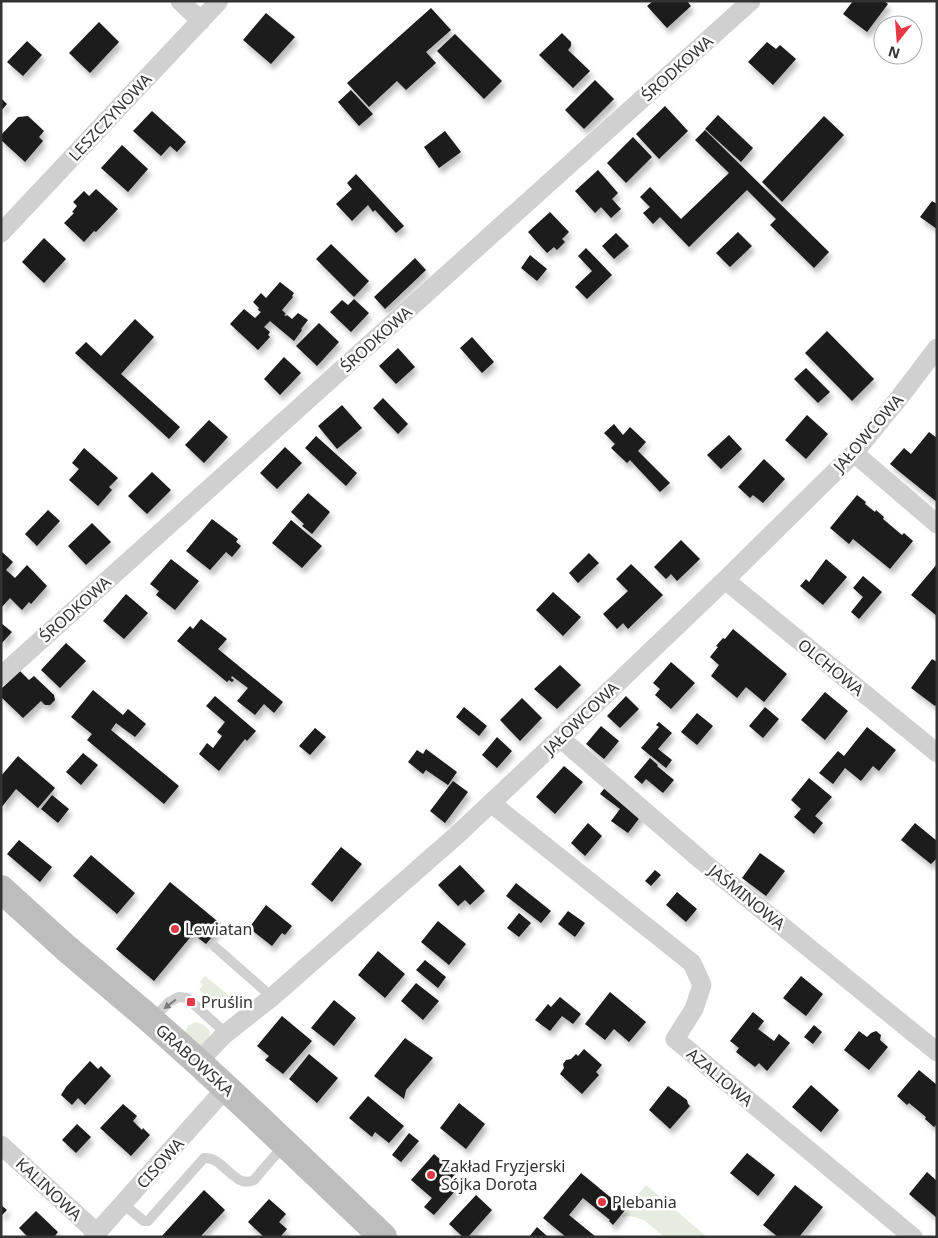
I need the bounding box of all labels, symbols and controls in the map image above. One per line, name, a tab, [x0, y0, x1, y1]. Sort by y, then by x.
north arrow	[873, 15, 923, 65]
street label: ŚRODKOWA	[636, 29, 718, 106]
text: N	[886, 42, 902, 64]
street label: LESZCZYNOWA	[64, 68, 157, 166]
street label: ŚRODKOWA	[335, 300, 417, 377]
street label: JAŁOWCOWA	[827, 389, 908, 478]
street label: ŚRODKOWA	[34, 570, 116, 647]
street label: OLCHOWA	[793, 633, 869, 701]
street label: JAŁOWCOWA	[537, 676, 624, 761]
street label: JAŚMINOWA	[703, 858, 790, 935]
place label: Lewiatan	[185, 918, 252, 940]
marker: Lewiatan	[169, 923, 181, 935]
place label: Pruślin	[201, 991, 253, 1013]
marker: Pruślin	[185, 996, 197, 1008]
one-way arrow	[163, 999, 177, 1009]
street label: GRABOWSKA	[151, 1019, 239, 1102]
street label: AZALIOWA	[682, 1043, 758, 1112]
street label: CISOWA	[131, 1132, 189, 1193]
street label: KALINOWA	[11, 1153, 87, 1226]
place label: Zakład Fryzjerski Sójka Dorota	[441, 1155, 565, 1195]
marker: Zakład Fryzjerski Sójka Dorota	[425, 1169, 437, 1181]
place label: Plebania	[612, 1191, 677, 1213]
marker: Plebania	[596, 1196, 608, 1208]

